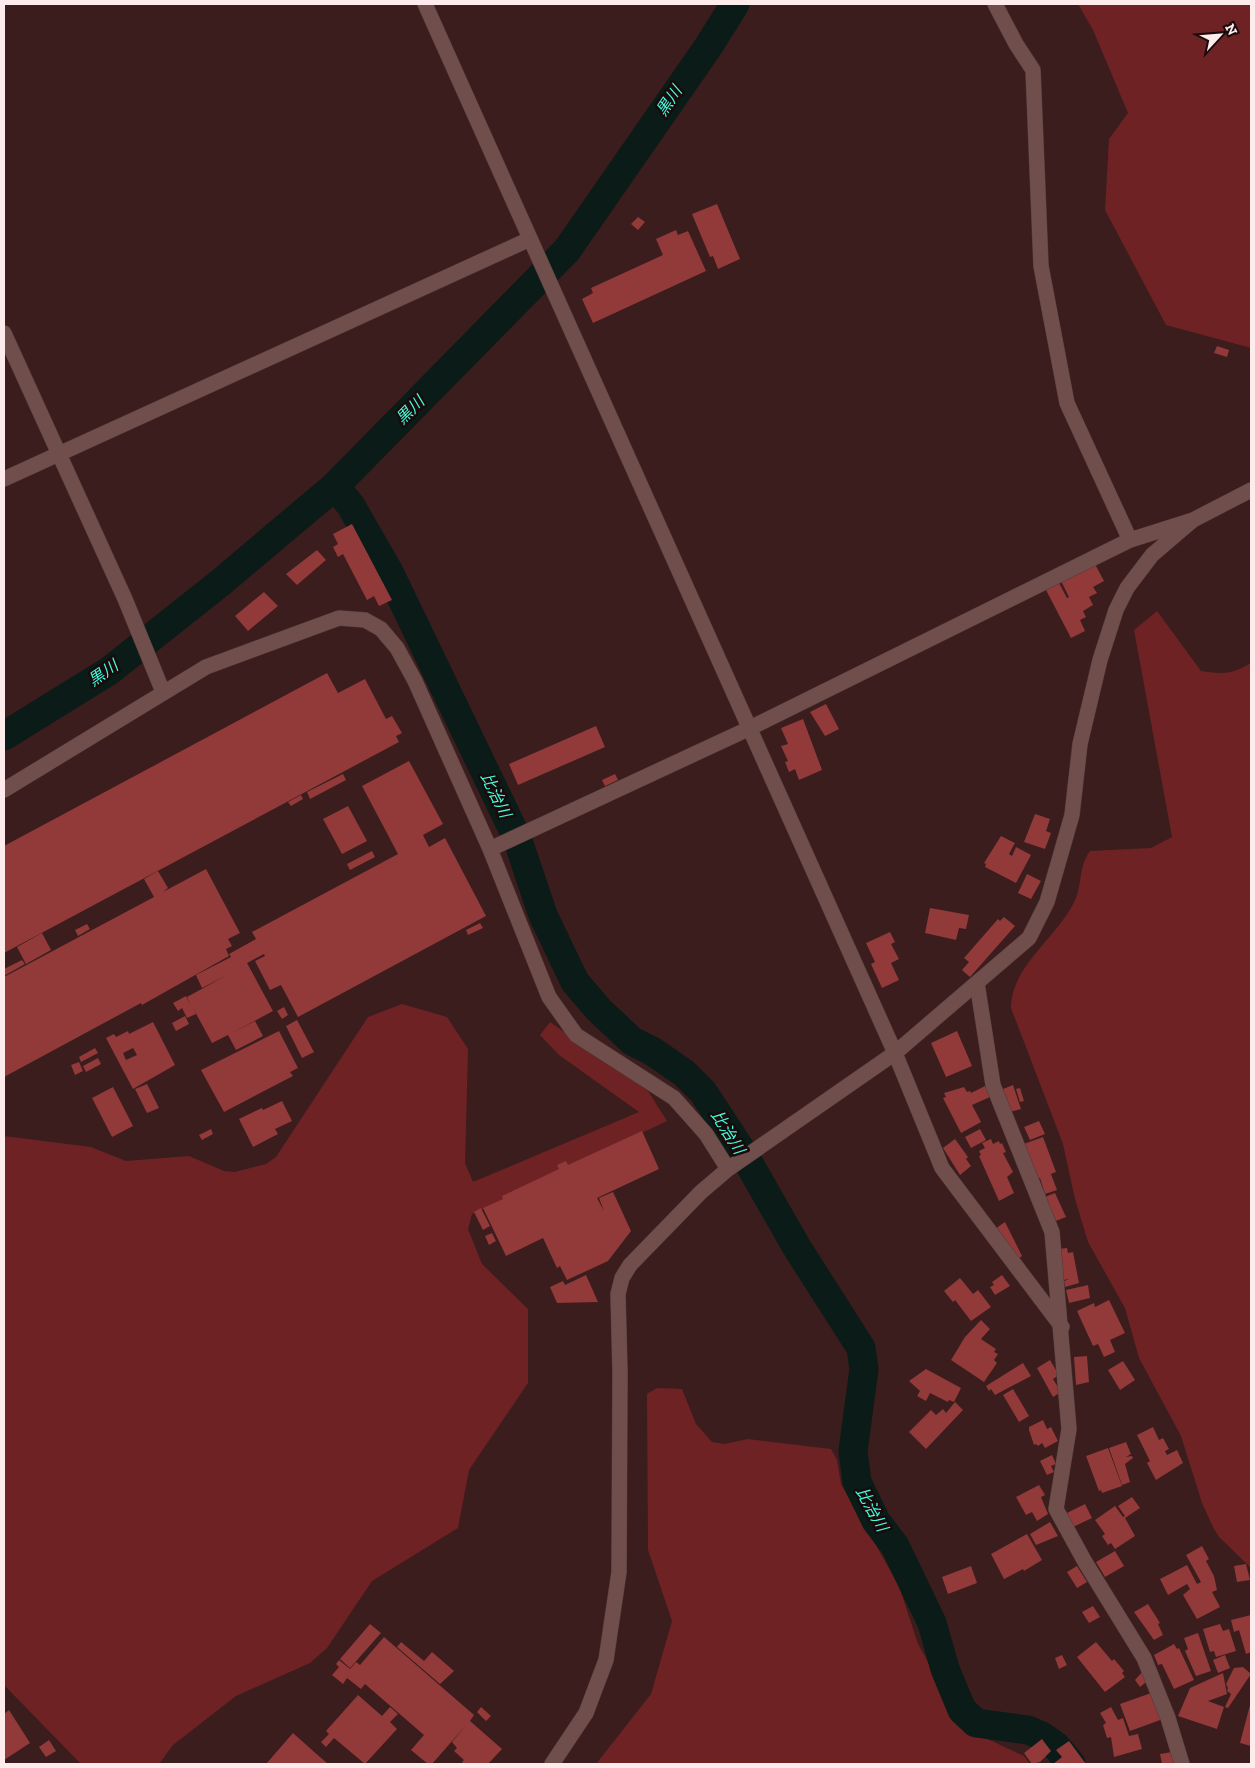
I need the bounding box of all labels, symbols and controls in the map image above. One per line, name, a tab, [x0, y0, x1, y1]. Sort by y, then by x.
north arrow	[1195, 10, 1245, 60]
text: N	[1221, 21, 1241, 38]
water label: 黒川	[652, 81, 687, 120]
water label: 黒川	[392, 391, 429, 428]
water label: 黒川	[84, 655, 123, 690]
water label: 比治川	[477, 769, 516, 823]
water label: 比治川	[707, 1107, 750, 1159]
water label: 比治川	[852, 1483, 893, 1536]

